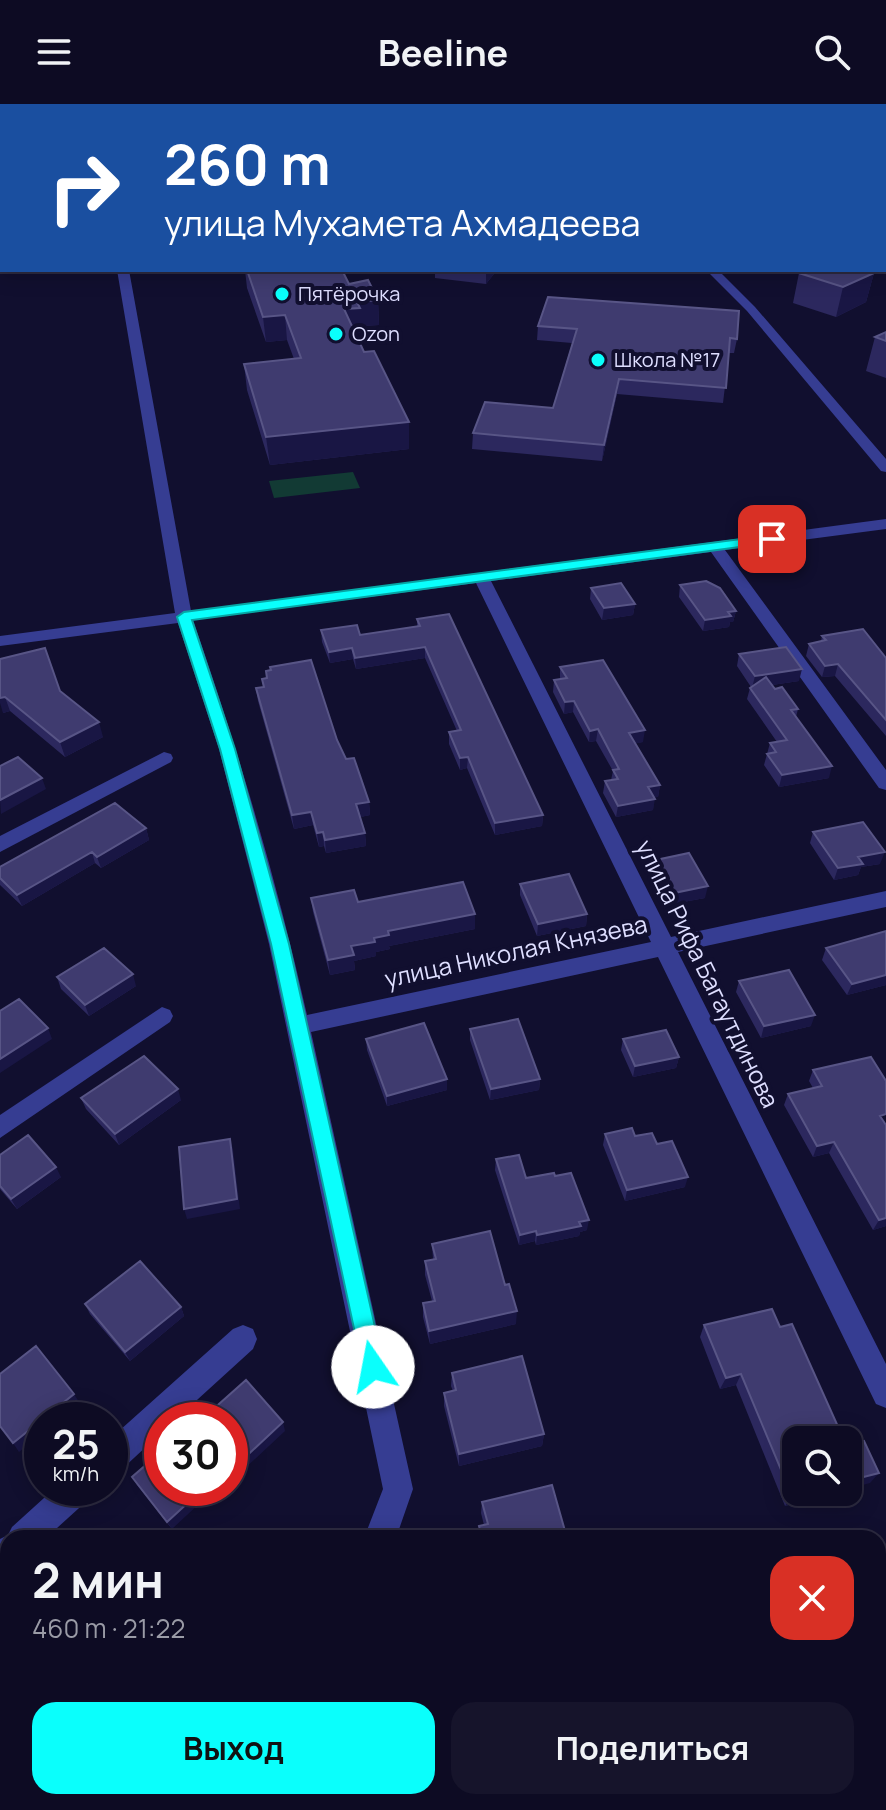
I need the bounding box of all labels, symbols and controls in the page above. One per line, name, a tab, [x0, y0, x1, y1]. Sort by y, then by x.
text: Beeline	[378, 28, 508, 77]
icon: menu	[32, 30, 76, 74]
icon: search	[810, 30, 854, 74]
text: 260 m	[164, 125, 331, 202]
icon: right	[32, 136, 136, 240]
text: улица Мухамета Ахмадеева	[164, 198, 640, 247]
place label: Пятёрочка	[298, 280, 400, 307]
marker: Пятёрочка	[273, 285, 291, 303]
place label: Ozon	[352, 320, 400, 347]
marker: Ozon	[327, 325, 345, 343]
place label: Школа №17	[614, 346, 720, 373]
marker: Школа №17	[589, 351, 607, 369]
pin	[738, 505, 806, 573]
icon: arrive	[750, 517, 794, 561]
street label: улица Рифа Багаутдинова	[629, 834, 788, 1113]
street label: улица Николая Князева	[381, 907, 650, 995]
position arrow	[331, 1325, 415, 1409]
speed limit sign: 30	[144, 1402, 248, 1506]
text: 25	[52, 1416, 100, 1471]
map controls	[782, 1426, 862, 1506]
button: search	[782, 1426, 862, 1506]
text: km/h	[53, 1460, 99, 1487]
text: 2 мин	[32, 1547, 164, 1612]
button: close	[770, 1556, 854, 1640]
text: 460 m · 21:22	[32, 1610, 185, 1646]
button: Выход	[32, 1702, 435, 1794]
button: Поделиться	[451, 1702, 854, 1794]

